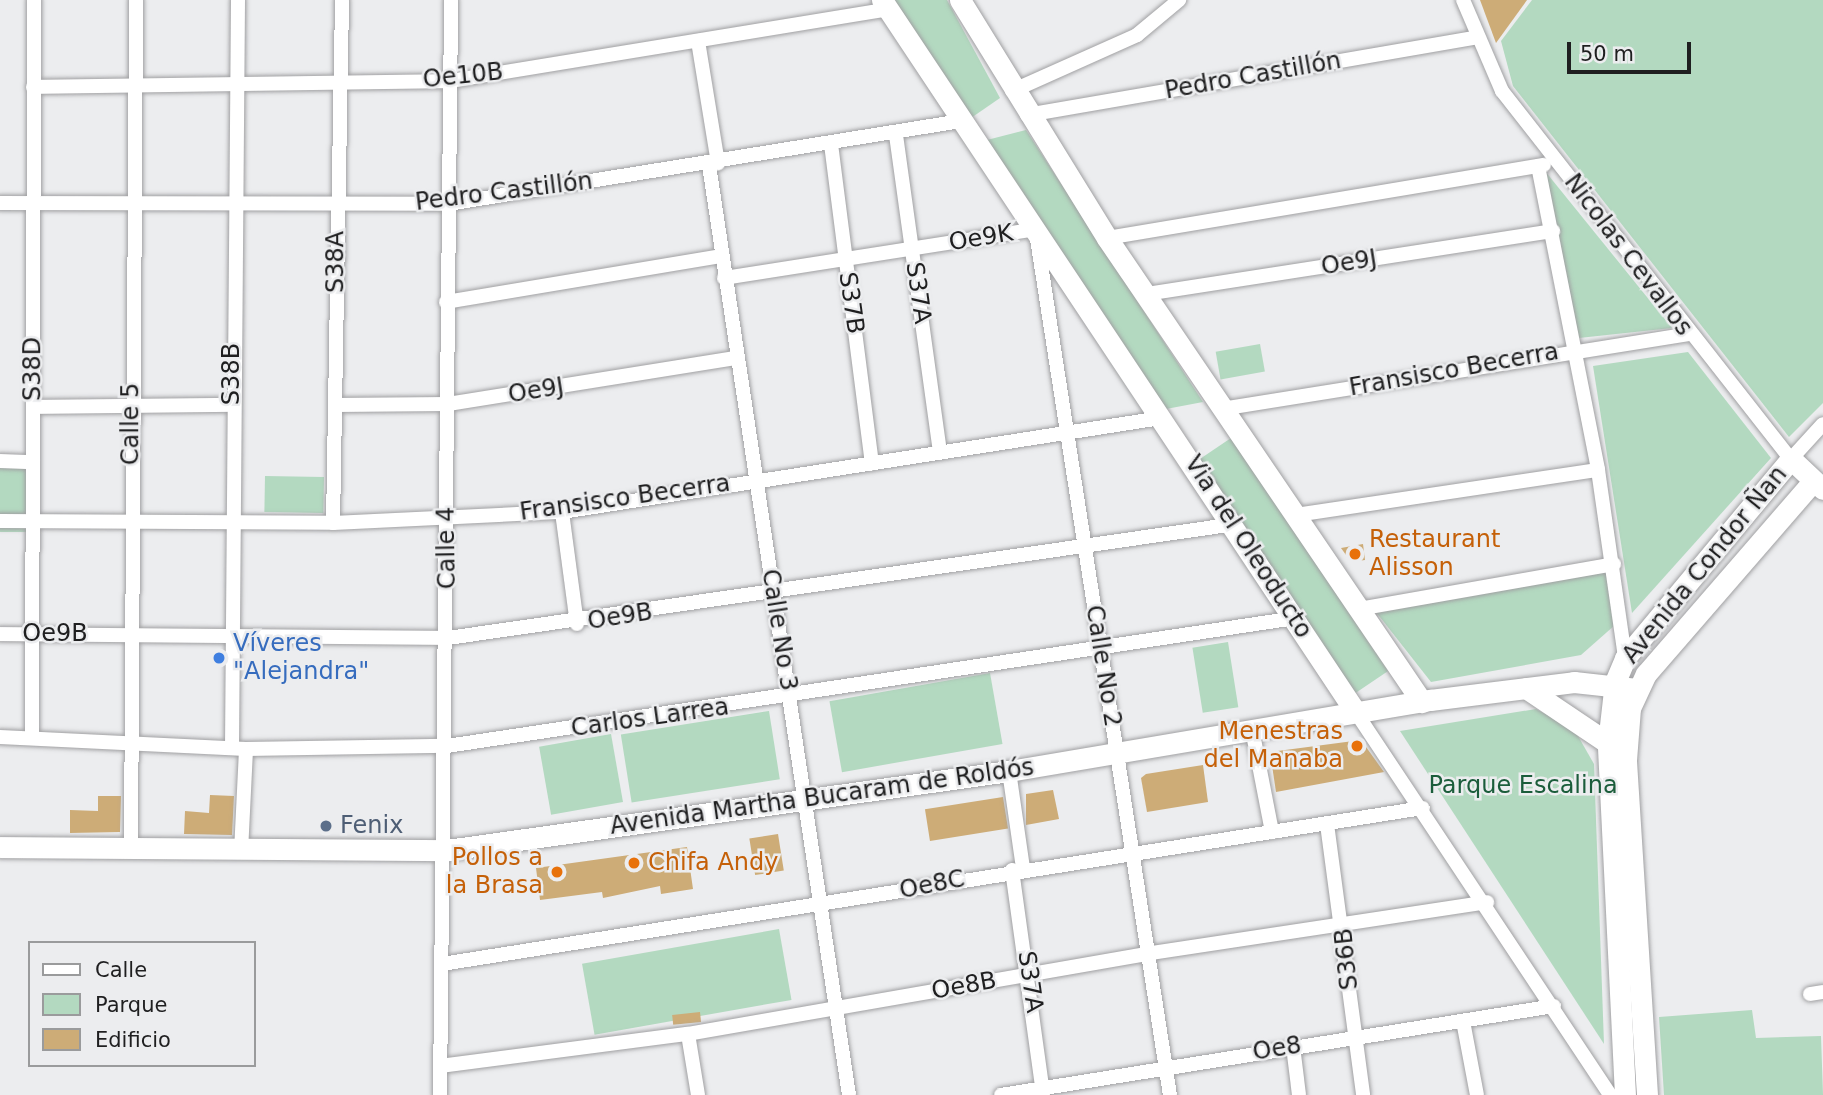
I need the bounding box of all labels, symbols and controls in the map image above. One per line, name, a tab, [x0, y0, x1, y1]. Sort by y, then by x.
scale bar	[1571, 28, 1695, 72]
text: 50 m	[1580, 42, 1634, 66]
street label: Pedro Castillón	[1163, 46, 1343, 106]
street label: Oe10B	[421, 57, 505, 95]
street label: Pedro Castillón	[414, 167, 594, 217]
street label: Nicolas Cevallos	[1558, 168, 1698, 342]
street label: Oe9K	[947, 219, 1015, 257]
street label: S38A	[322, 231, 350, 293]
street label: Oe9J	[1319, 244, 1379, 282]
street label: S37A	[899, 260, 937, 326]
street label: S37B	[832, 270, 870, 336]
street label: S38D	[19, 337, 47, 401]
street label: Fransisco Becerra	[1347, 337, 1561, 403]
street label: S38B	[218, 343, 246, 405]
street label: Oe9J	[506, 372, 566, 410]
street label: Calle 5	[117, 383, 145, 465]
street label: Via del Oleoducto	[1178, 450, 1318, 644]
street label: Avenida Condor Ñan	[1617, 461, 1793, 669]
street label: Fransisco Becerra	[518, 469, 732, 527]
street label: Calle 4	[432, 507, 462, 589]
place label: Restaurant Alisson	[1369, 526, 1500, 582]
marker: Restaurant Alisson	[1347, 546, 1363, 562]
street label: Calle No 3	[755, 567, 803, 693]
street label: Oe9B	[585, 598, 655, 636]
street label: Calle No 2	[1079, 603, 1127, 729]
street label: Oe9B	[22, 620, 88, 648]
place label: Víveres "Alejandra"	[233, 630, 369, 686]
marker: Víveres "Alejandra"	[211, 650, 227, 666]
street label: Carlos Larrea	[569, 693, 731, 743]
place label: Menestras del Manaba	[1203, 718, 1343, 774]
marker: Menestras del Manaba	[1349, 738, 1365, 754]
street label: Avenida Martha Bucaram de Roldós	[608, 753, 1036, 841]
park label: Parque Escalina	[1428, 772, 1618, 800]
place label: Fenix	[340, 812, 403, 840]
marker: Fenix	[318, 818, 334, 834]
place label: Pollos a la Brasa	[446, 844, 543, 900]
place label: Chifa Andy	[648, 849, 778, 877]
marker: Chifa Andy	[626, 855, 642, 871]
marker: Pollos a la Brasa	[549, 864, 565, 880]
street label: Oe8C	[897, 865, 967, 905]
street label: S36B	[1329, 927, 1365, 991]
legend	[28, 941, 256, 1067]
street label: S37A	[1011, 949, 1049, 1015]
text: Calle	[95, 958, 147, 982]
street label: Oe8B	[929, 966, 999, 1006]
text: Parque	[95, 993, 167, 1017]
text: Edificio	[95, 1028, 171, 1052]
street label: Oe8	[1251, 1031, 1303, 1067]

